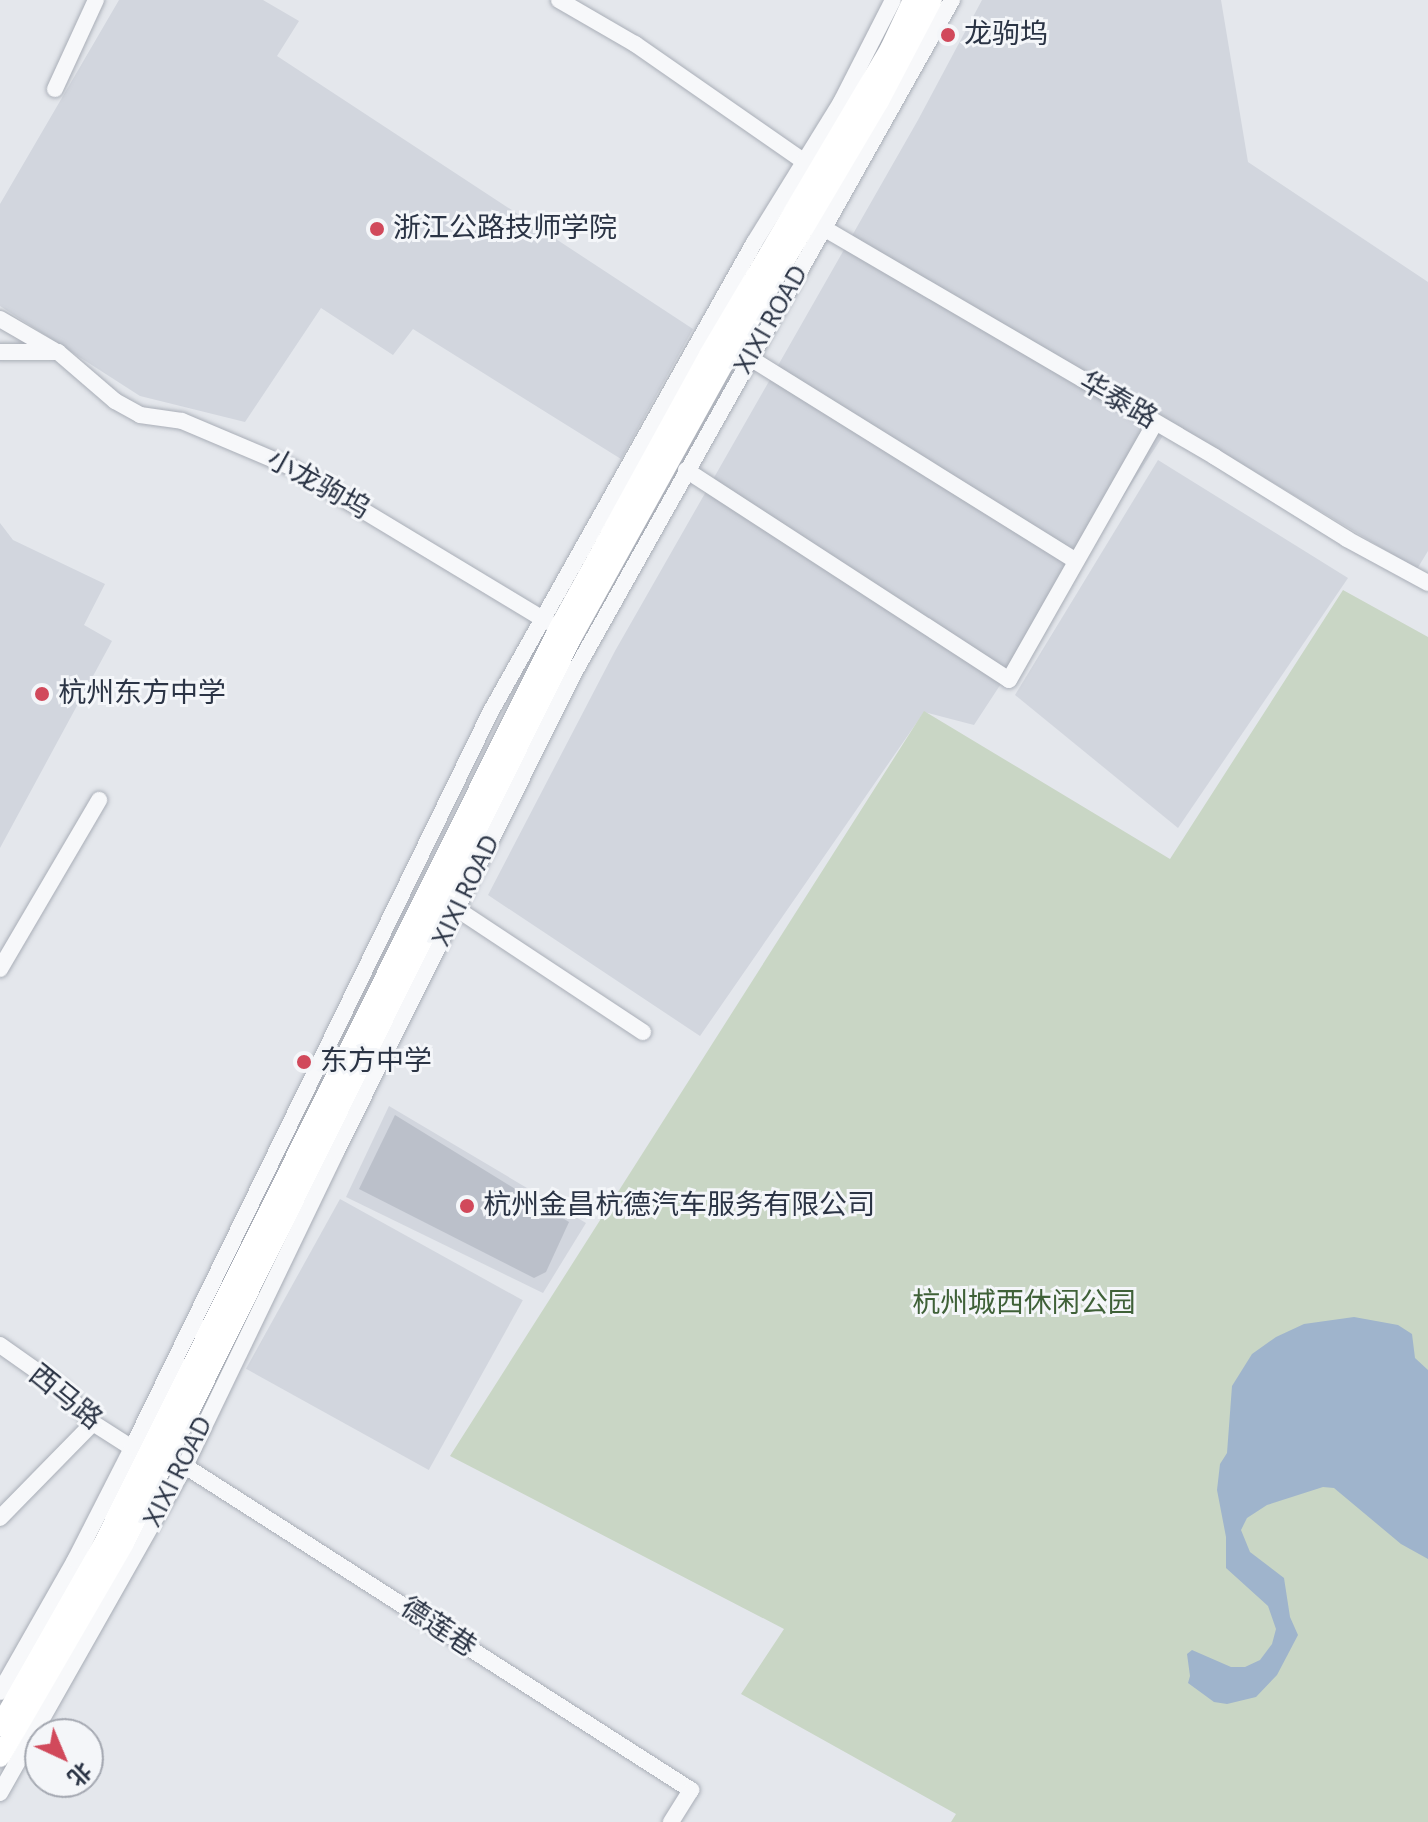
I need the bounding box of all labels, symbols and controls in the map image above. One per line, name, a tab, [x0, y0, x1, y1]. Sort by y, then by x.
place label: 龙驹坞	[964, 18, 1048, 52]
marker: 龙驹坞	[939, 26, 957, 44]
place label: 浙江公路技师学院	[393, 212, 617, 246]
marker: 浙江公路技师学院	[368, 220, 386, 238]
street label: XIXI ROAD	[726, 260, 816, 380]
street label: 华泰路	[1073, 365, 1163, 437]
street label: 小龙驹坞	[261, 443, 375, 527]
place label: 杭州东方中学	[58, 677, 226, 711]
marker: 杭州东方中学	[33, 685, 51, 703]
street label: XIXI ROAD	[425, 830, 507, 952]
place label: 东方中学	[320, 1045, 432, 1079]
marker: 东方中学	[295, 1053, 313, 1071]
place label: 杭州金昌杭德汽车服务有限公司	[483, 1189, 875, 1223]
marker: 杭州金昌杭德汽车服务有限公司	[458, 1197, 476, 1215]
park label: 杭州城西休闲公园	[912, 1287, 1136, 1321]
street label: 西马路	[22, 1359, 108, 1437]
street label: XIXI ROAD	[136, 1411, 220, 1533]
street label: 德莲巷	[394, 1591, 482, 1665]
north arrow	[24, 1718, 104, 1798]
text: 北	[64, 1758, 95, 1789]

